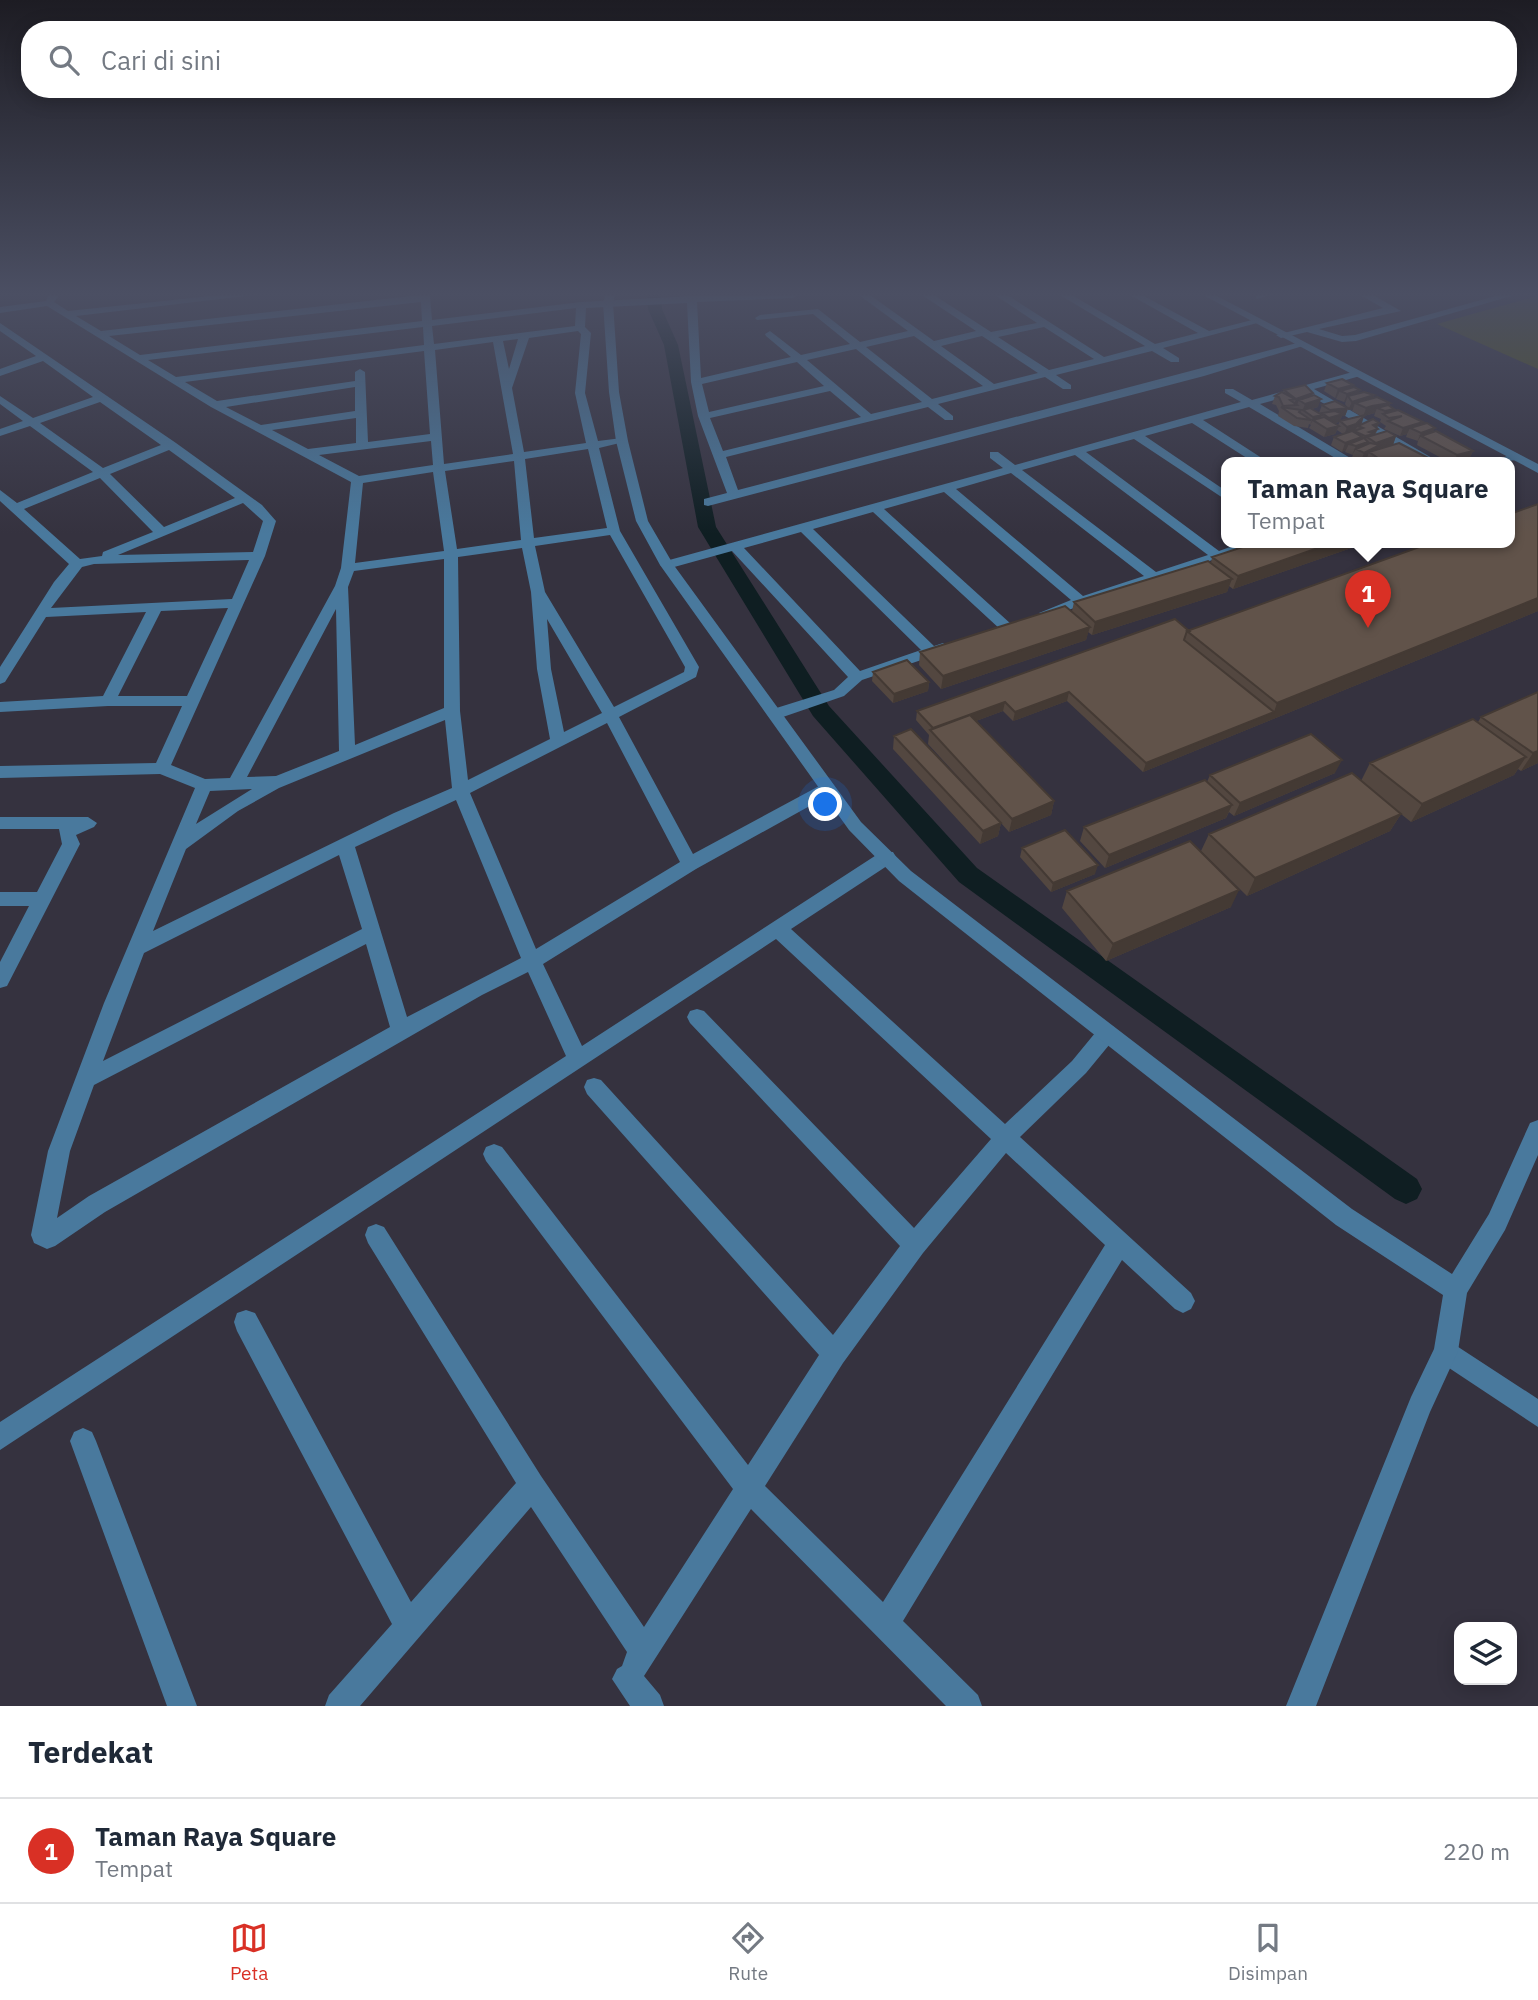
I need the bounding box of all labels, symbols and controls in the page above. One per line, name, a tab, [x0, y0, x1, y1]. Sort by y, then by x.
search box	[21, 21, 1517, 98]
icon: search	[45, 41, 83, 79]
text: Cari di sini	[101, 43, 221, 77]
popup	[1221, 457, 1515, 548]
text: Taman Raya Square	[1247, 471, 1489, 505]
text: Tempat	[1247, 505, 1325, 535]
pin: 1	[1345, 570, 1391, 628]
your location	[808, 787, 842, 821]
map controls	[1454, 1622, 1517, 1685]
button: layers	[1454, 1622, 1517, 1685]
text: Terdekat	[28, 1732, 153, 1771]
text: Taman Raya Square	[95, 1819, 336, 1853]
text: 1	[44, 1836, 58, 1866]
text: 220 m	[1443, 1836, 1510, 1866]
text: Tempat	[95, 1853, 173, 1883]
tab: Peta	[230, 1919, 268, 1985]
tab: Rute	[728, 1919, 768, 1985]
tab: Disimpan	[1228, 1919, 1308, 1985]

